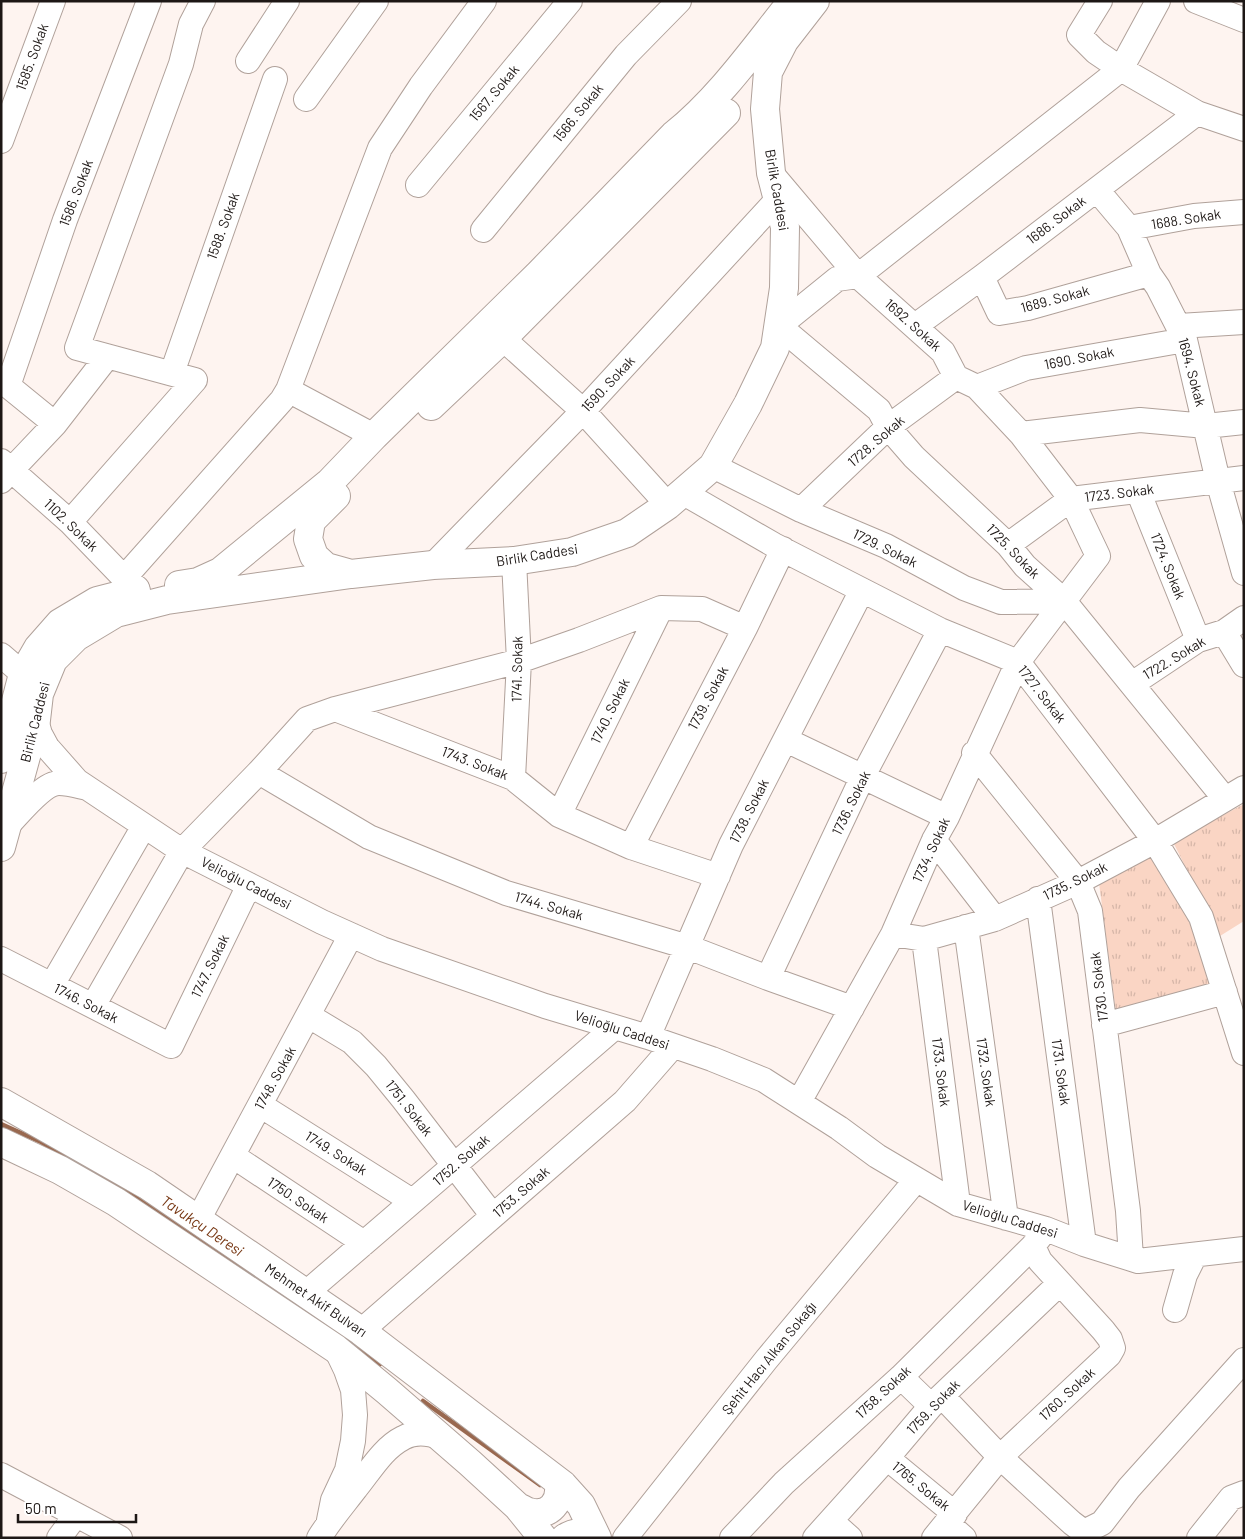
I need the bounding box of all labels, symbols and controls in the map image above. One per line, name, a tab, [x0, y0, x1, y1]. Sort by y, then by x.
street label: 1585. Sokak	[12, 21, 52, 93]
street label: 1567. Sokak	[465, 61, 522, 125]
street label: 1566. Sokak	[549, 80, 606, 145]
street label: Birlik Caddesi	[762, 148, 793, 232]
street label: 1586. Sokak	[55, 157, 96, 229]
street label: 1588. Sokak	[203, 190, 243, 262]
street label: 1686. Sokak	[1023, 192, 1089, 248]
street label: 1688. Sokak	[1150, 205, 1222, 232]
street label: 1689. Sokak	[1019, 281, 1091, 316]
street label: 1692. Sokak	[881, 295, 945, 355]
street label: 1694. Sokak	[1175, 336, 1210, 408]
street label: 1690. Sokak	[1042, 342, 1115, 373]
street label: 1590. Sokak	[577, 352, 638, 415]
street label: 1728. Sokak	[844, 411, 908, 470]
street label: 1723. Sokak	[1083, 480, 1155, 505]
street label: 1102. Sokak	[41, 495, 102, 555]
street label: 1725. Sokak	[983, 520, 1044, 582]
street label: 1729. Sokak	[850, 525, 920, 571]
street label: 1724. Sokak	[1147, 530, 1190, 602]
street label: Birlik Caddesi	[495, 540, 579, 569]
street label: 1722. Sokak	[1139, 632, 1208, 683]
street label: 1741. Sokak	[507, 636, 526, 702]
street label: 1727. Sokak	[1015, 661, 1070, 726]
street label: 1739. Sokak	[684, 663, 731, 732]
street label: 1740. Sokak	[586, 675, 633, 746]
street label: Birlik Caddesi	[16, 680, 53, 764]
street label: 1743. Sokak	[439, 742, 511, 783]
street label: 1736. Sokak	[828, 768, 873, 838]
street label: 1738. Sokak	[725, 776, 772, 846]
street label: 1734. Sokak	[908, 814, 953, 885]
street label: Velioğlu Caddesi	[198, 853, 294, 913]
street label: 1735. Sokak	[1040, 858, 1110, 903]
street label: 1744. Sokak	[513, 888, 585, 923]
street label: 1747. Sokak	[187, 931, 232, 1000]
street label: 1730. Sokak	[1086, 951, 1111, 1023]
street label: 1746. Sokak	[51, 979, 121, 1026]
street label: Velioğlu Caddesi	[572, 1006, 672, 1053]
street label: 1733. Sokak	[929, 1036, 954, 1107]
street label: 1732. Sokak	[973, 1036, 1000, 1108]
street label: 1731. Sokak	[1048, 1038, 1075, 1106]
street label: 1748. Sokak	[250, 1043, 299, 1113]
street label: 1751. Sokak	[382, 1076, 437, 1139]
street label: 1749. Sokak	[302, 1127, 370, 1178]
street label: 1752. Sokak	[429, 1130, 493, 1189]
street label: 1753. Sokak	[489, 1162, 552, 1221]
street label: 1750. Sokak	[264, 1173, 332, 1226]
water label: Tavukçu Deresi	[158, 1191, 247, 1260]
street label: Velioğlu Caddesi	[960, 1196, 1060, 1241]
street label: Mehmet Akif Bulvarı	[262, 1259, 371, 1340]
street label: Şehit Hacı Alkan Sokağı	[718, 1298, 819, 1418]
street label: 1758. Sokak	[851, 1362, 914, 1422]
street label: 1760. Sokak	[1035, 1363, 1098, 1424]
street label: 1759. Sokak	[902, 1376, 963, 1438]
street label: 1765. Sokak	[889, 1457, 954, 1514]
scale bar	[18, 1492, 135, 1524]
text: 50 m	[25, 1499, 57, 1517]

